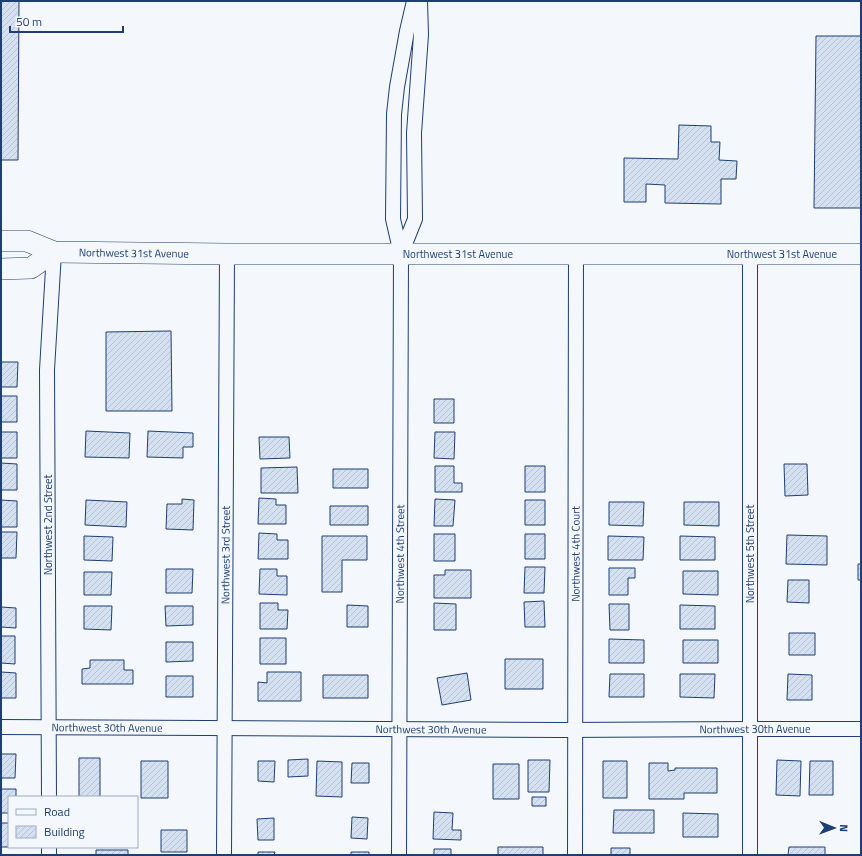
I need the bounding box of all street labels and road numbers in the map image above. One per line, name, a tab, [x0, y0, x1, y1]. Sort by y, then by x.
street label: Northwest 31st Avenue	[79, 244, 190, 262]
street label: Northwest 31st Avenue	[403, 246, 513, 262]
street label: Northwest 31st Avenue	[727, 246, 837, 262]
street label: Northwest 2nd Street	[40, 475, 56, 575]
street label: Northwest 4th Street	[392, 504, 408, 603]
street label: Northwest 5th Street	[742, 505, 758, 603]
street label: Northwest 3rd Street	[217, 506, 234, 604]
street label: Northwest 4th Court	[567, 506, 584, 602]
street label: Northwest 30th Avenue	[51, 719, 163, 736]
street label: Northwest 30th Avenue	[375, 721, 487, 738]
street label: Northwest 30th Avenue	[699, 721, 811, 737]

